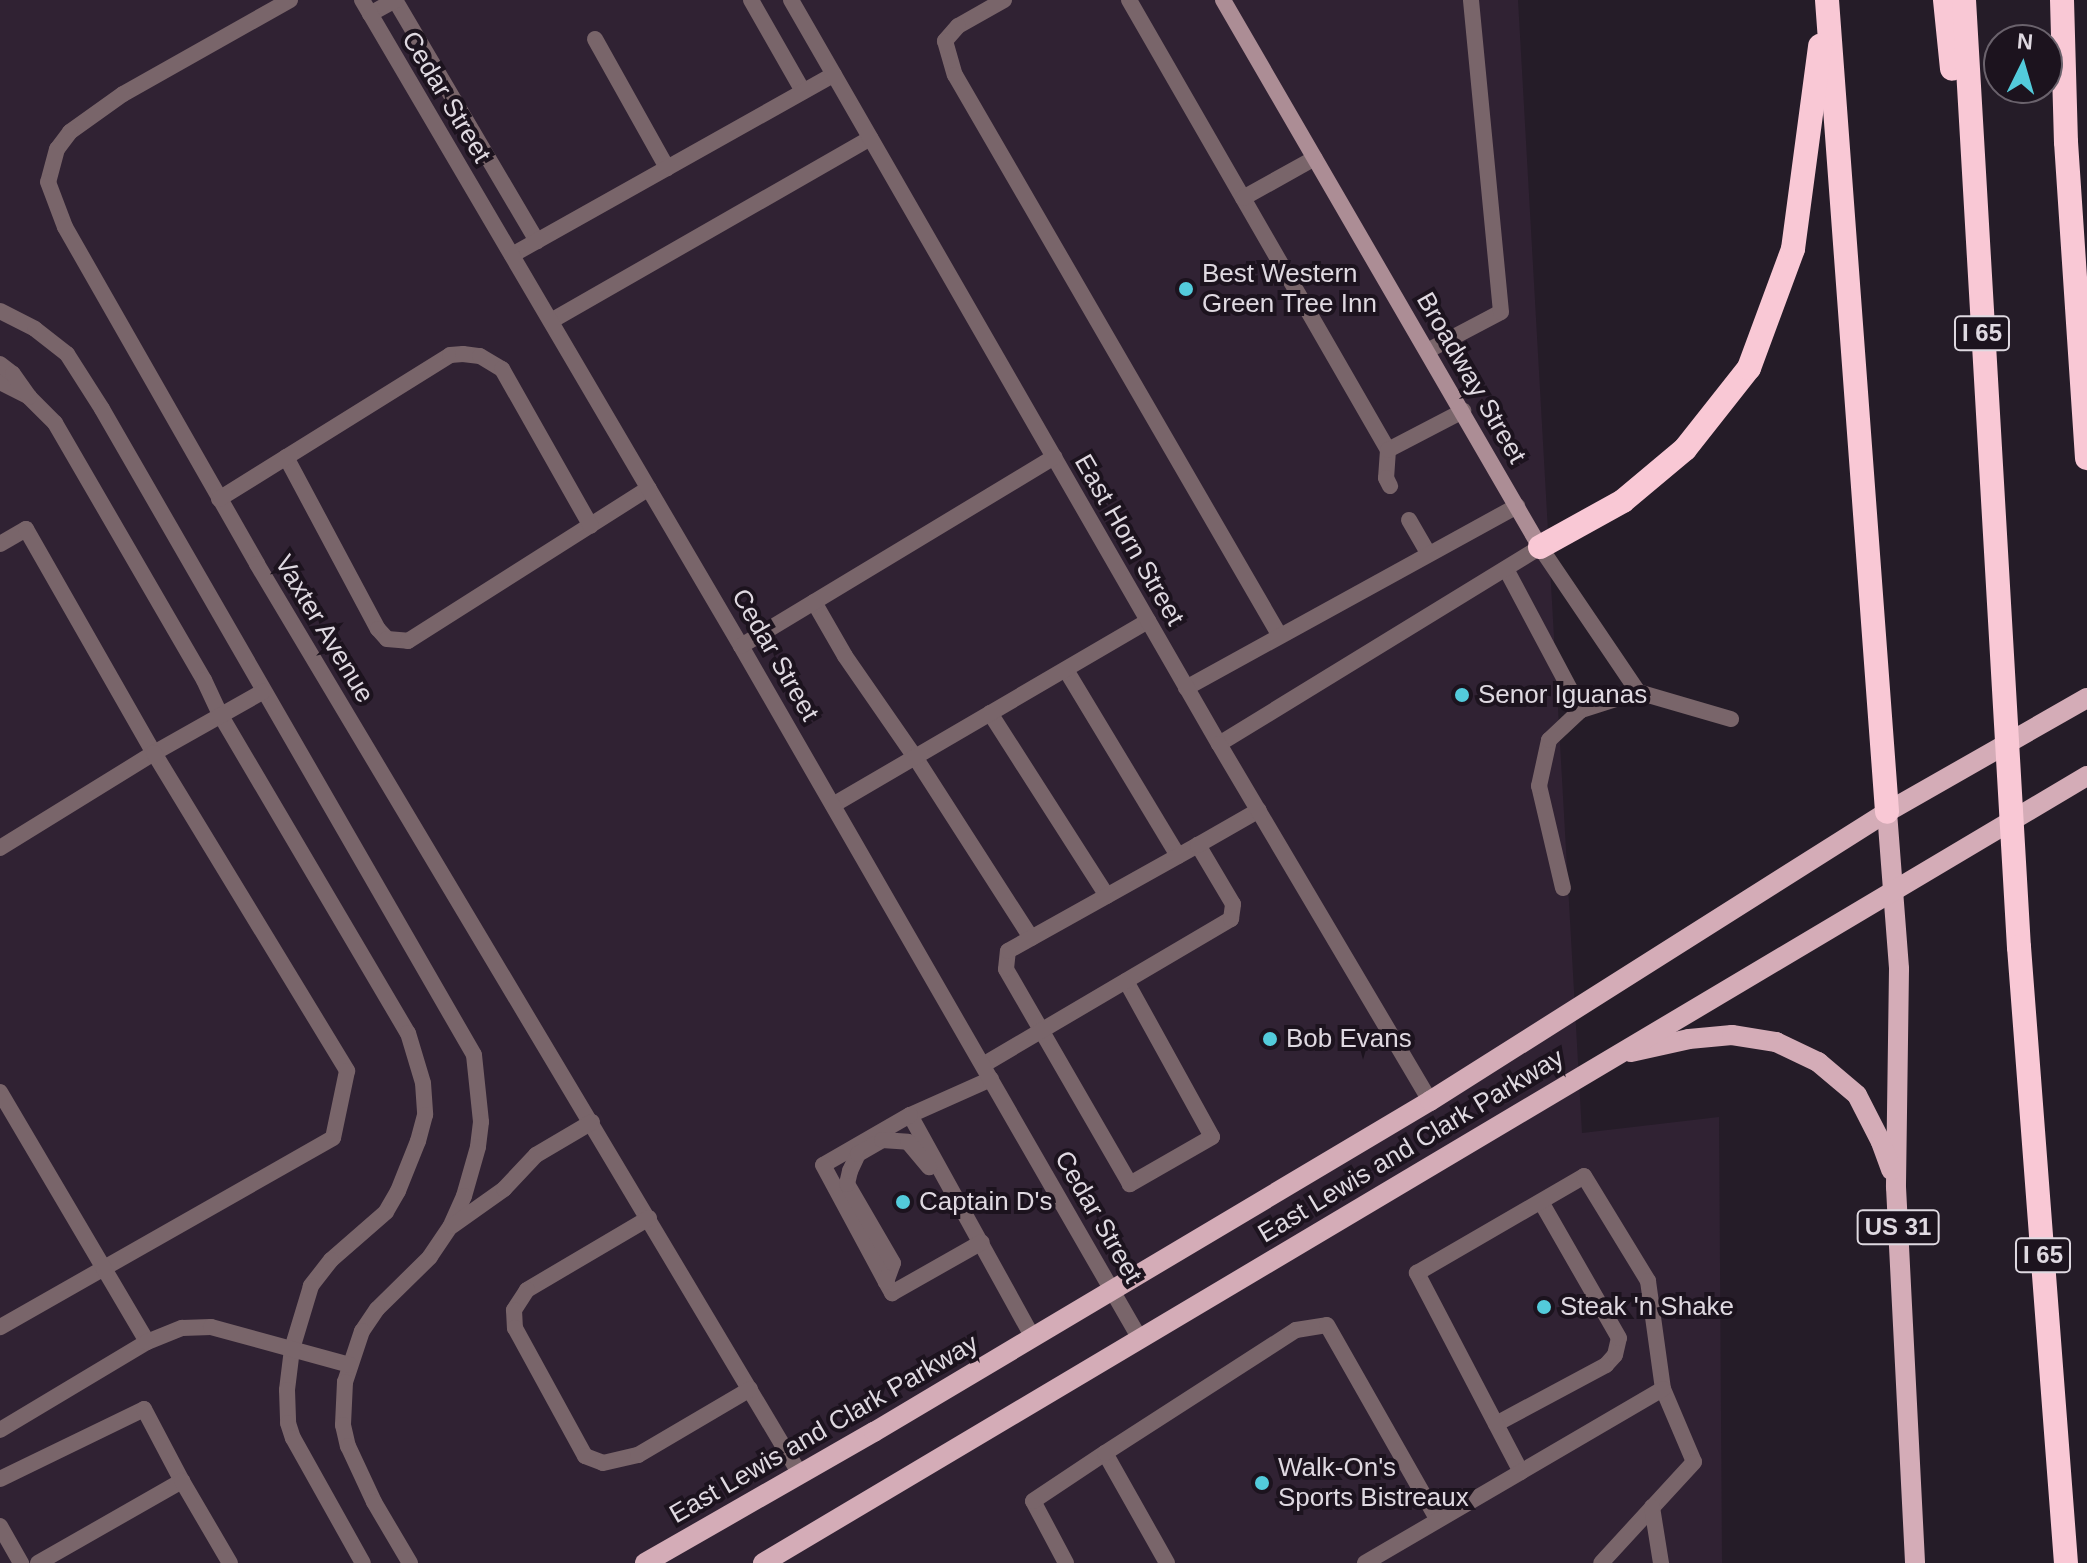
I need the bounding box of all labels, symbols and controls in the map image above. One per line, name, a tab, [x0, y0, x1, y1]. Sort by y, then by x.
north arrow	[1983, 24, 2063, 104]
street label: Cedar Street	[395, 26, 497, 168]
text: N	[2016, 28, 2034, 55]
place label: Best Western Green Tree Inn	[1202, 258, 1377, 320]
marker: Best Western Green Tree Inn	[1177, 280, 1195, 298]
street label: Broadway Street	[1409, 287, 1533, 469]
road number: I 65	[1952, 313, 2012, 353]
street label: East Horn Street	[1067, 449, 1191, 631]
street label: Vaxter Avenue	[267, 549, 381, 709]
street label: Cedar Street	[725, 583, 825, 727]
place label: Senor Iguanas	[1478, 679, 1647, 711]
marker: Senor Iguanas	[1453, 686, 1471, 704]
place label: Bob Evans	[1286, 1023, 1412, 1055]
marker: Bob Evans	[1261, 1030, 1279, 1048]
street label: East Lewis and Clark Parkway	[1252, 1042, 1570, 1250]
street label: Cedar Street	[1048, 1145, 1148, 1289]
place label: Captain D's	[919, 1186, 1053, 1218]
marker: Captain D's	[894, 1193, 912, 1211]
road number: US 31	[1856, 1207, 1940, 1247]
road number: I 65	[2013, 1235, 2073, 1275]
place label: Steak 'n Shake	[1560, 1291, 1734, 1323]
marker: Steak 'n Shake	[1535, 1298, 1553, 1316]
street label: East Lewis and Clark Parkway	[664, 1328, 984, 1530]
place label: Walk-On's Sports Bistreaux	[1278, 1452, 1469, 1514]
marker: Walk-On's Sports Bistreaux	[1253, 1474, 1271, 1492]

